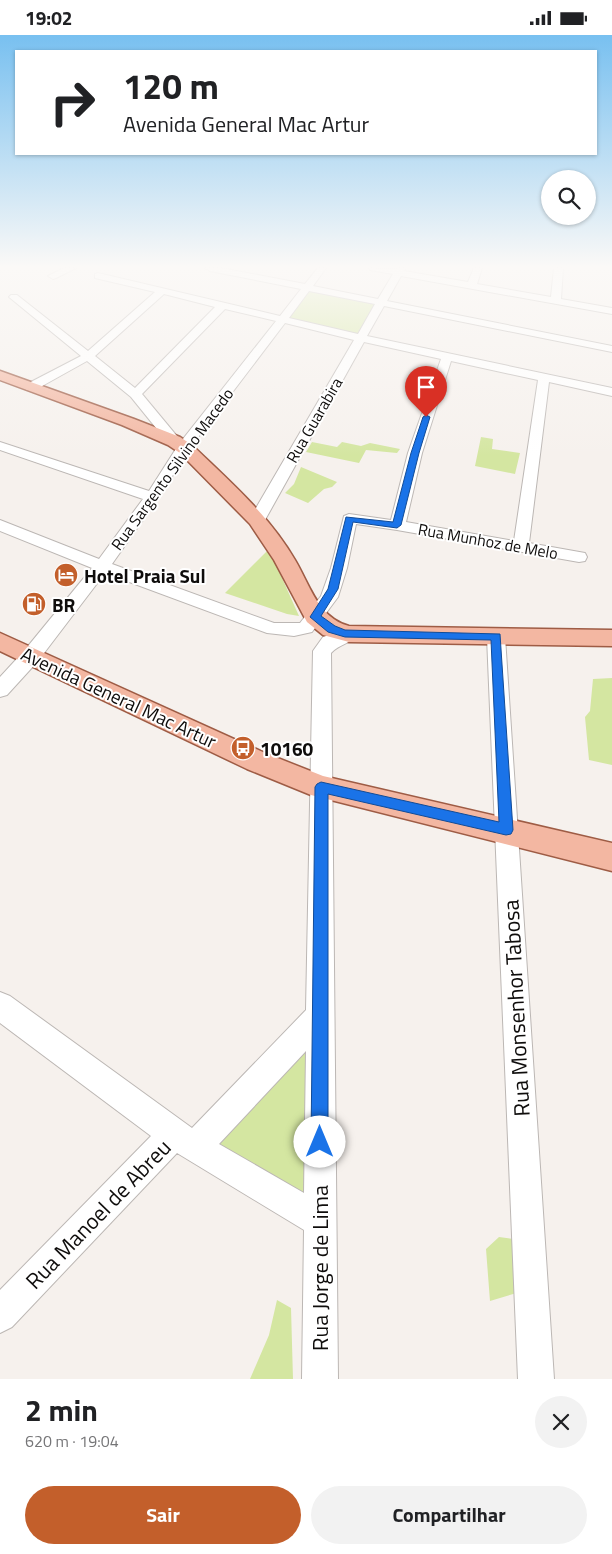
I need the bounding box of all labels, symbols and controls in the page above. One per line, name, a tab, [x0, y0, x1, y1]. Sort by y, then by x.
text: 19:02	[25, 3, 72, 32]
text: 120 m	[123, 59, 219, 113]
icon: right	[40, 70, 105, 135]
text: Avenida General Mac Artur	[123, 107, 369, 141]
map controls	[541, 170, 596, 225]
button: search	[541, 170, 596, 225]
pin	[405, 366, 447, 417]
street label: Rua Guarabira	[280, 373, 348, 467]
icon: arrive	[412, 373, 440, 401]
street label: Rua Sargento Silvino Macedo	[105, 383, 239, 555]
street label: Rua Munhoz de Melo	[416, 517, 560, 565]
place label: Hotel Praia Sul	[84, 561, 206, 590]
hotel icon: Hotel Praia Sul	[53, 562, 79, 588]
place label: BR	[52, 590, 75, 619]
fuel station icon: BR	[21, 591, 47, 617]
street label: Avenida General Mac Artur	[17, 639, 222, 755]
place label: 10160	[260, 734, 314, 763]
bus stop icon: 10160	[230, 735, 256, 761]
street label: Rua Monsenhor Tabosa	[493, 899, 539, 1117]
position arrow	[293, 1115, 345, 1167]
street label: Rua Manoel de Abreu	[17, 1131, 179, 1297]
street label: Rua Jorge de Lima	[303, 1185, 337, 1351]
text: 2 min	[25, 1387, 98, 1433]
button: close	[535, 1396, 587, 1448]
text: 620 m · 19:04	[25, 1429, 119, 1453]
button: Sair	[25, 1486, 301, 1544]
button: Compartilhar	[311, 1486, 587, 1544]

